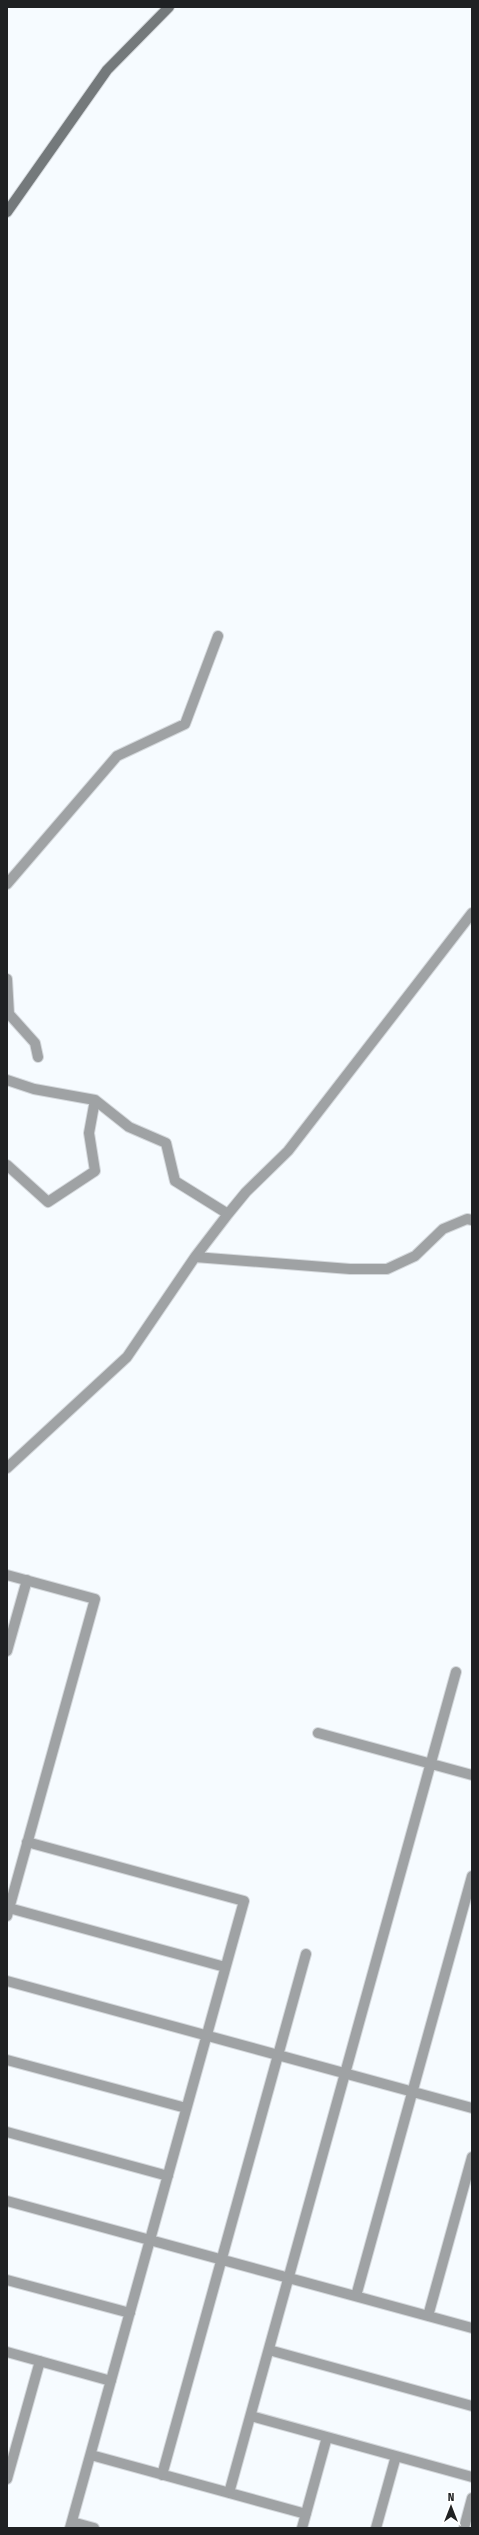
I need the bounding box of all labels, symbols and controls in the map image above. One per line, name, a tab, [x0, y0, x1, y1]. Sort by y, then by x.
north arrow	[431, 2487, 471, 2527]
text: N	[448, 2491, 454, 2504]

